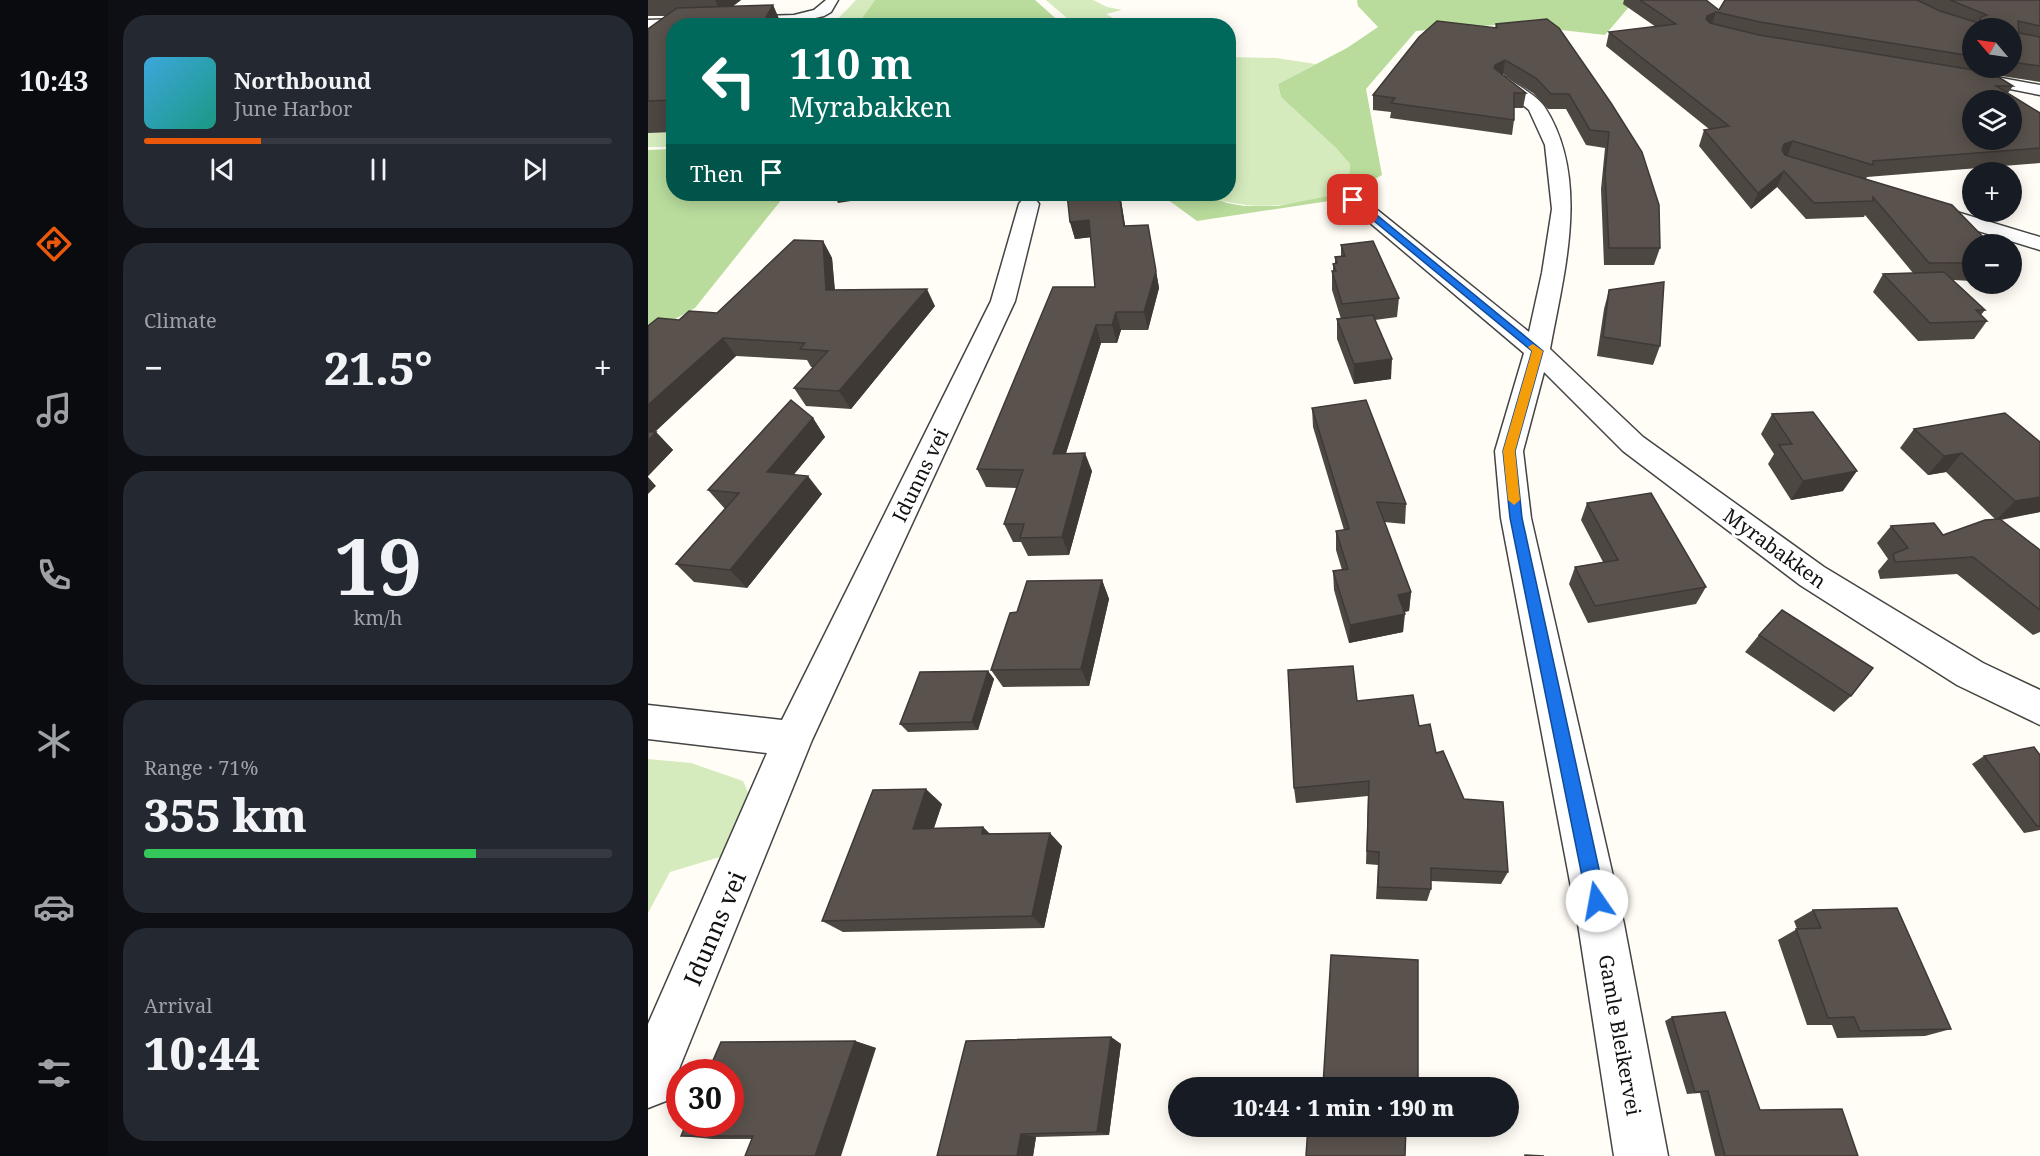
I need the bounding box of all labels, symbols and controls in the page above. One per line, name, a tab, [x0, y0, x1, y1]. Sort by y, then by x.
north arrow	[1962, 18, 2022, 78]
map controls	[1962, 18, 2022, 294]
text: 110 m	[789, 34, 913, 91]
icon: left	[690, 42, 768, 120]
text: 10:43	[19, 62, 89, 99]
text: Northbound	[234, 65, 371, 95]
text: Myrabakken	[789, 88, 952, 125]
button: layers	[1962, 90, 2022, 150]
text: June Harbor	[234, 95, 352, 122]
icon: previous	[206, 153, 239, 186]
icon: pause	[362, 153, 395, 186]
icon: next	[518, 153, 551, 186]
icon: arrive	[755, 156, 788, 189]
text: Then	[690, 158, 743, 188]
button: +	[1962, 162, 2022, 222]
pin	[1327, 174, 1378, 225]
icon: arrive	[1336, 183, 1369, 216]
icon: directions	[33, 223, 75, 265]
button: −	[1962, 234, 2022, 294]
text: Climate	[144, 307, 217, 334]
text: 21.5°	[324, 337, 433, 398]
text: −	[144, 345, 163, 390]
text: +	[594, 345, 612, 390]
icon: music	[33, 389, 75, 431]
street label: Idunns vei	[886, 423, 955, 526]
street label: Myrabakken	[1718, 502, 1832, 594]
text: 19	[334, 512, 422, 618]
icon: phone	[33, 554, 75, 596]
text: km/h	[353, 604, 403, 631]
icon: climate	[33, 720, 75, 762]
text: Range · 71%	[144, 754, 258, 781]
text: 355 km	[144, 784, 307, 845]
street label: Idunns vei	[675, 865, 753, 990]
position arrow	[1565, 869, 1629, 933]
icon: car	[33, 886, 75, 928]
street label: Gamle Bleikervei	[1593, 952, 1648, 1118]
text: Arrival	[144, 992, 212, 1019]
text: 10:44	[144, 1022, 260, 1083]
icon: filters	[33, 1052, 75, 1094]
speed limit sign: 30	[666, 1059, 744, 1137]
text: 10:44 · 1 min · 190 m	[1233, 1092, 1454, 1122]

